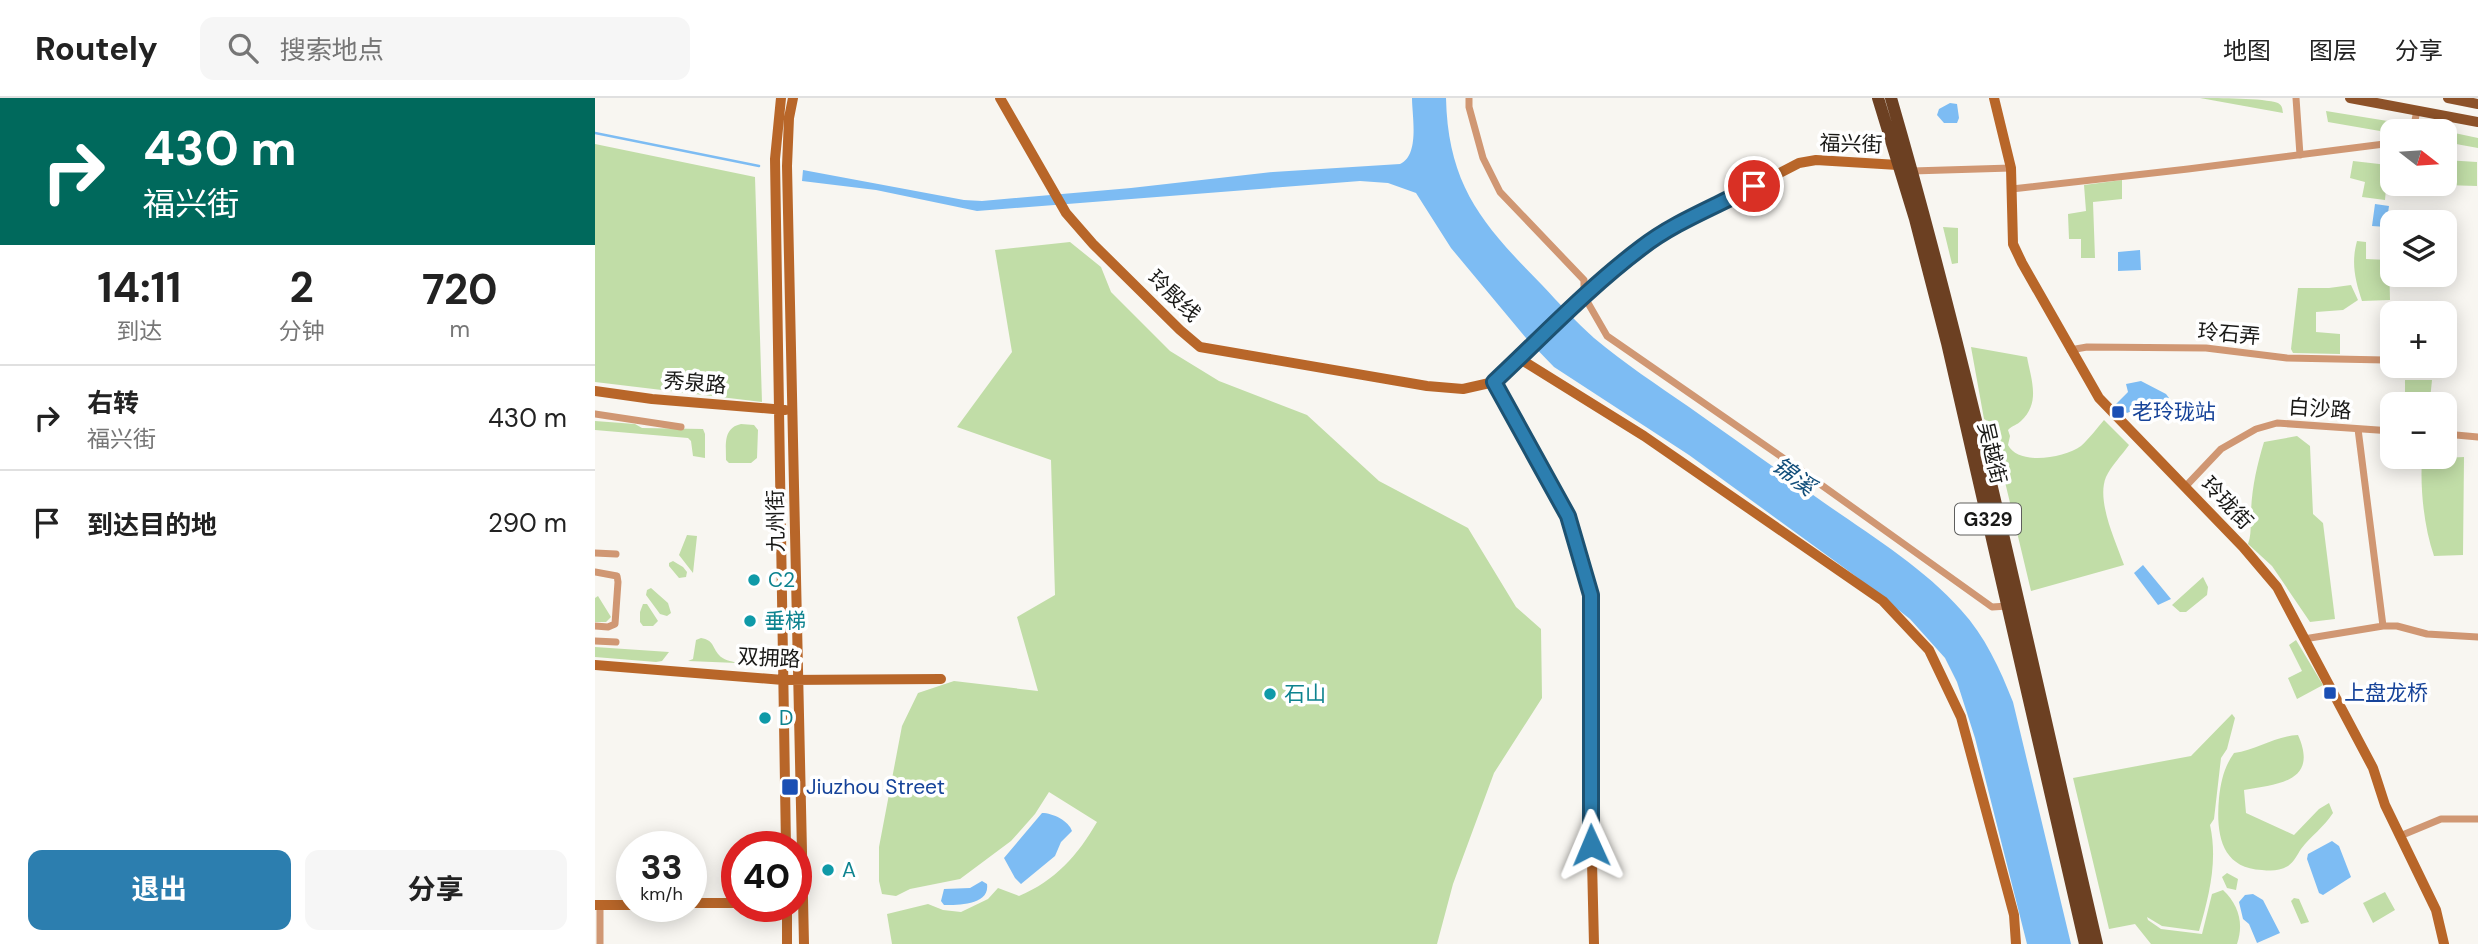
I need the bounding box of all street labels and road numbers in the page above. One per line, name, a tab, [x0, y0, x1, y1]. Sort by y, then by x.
street label: 福兴街	[1819, 129, 1883, 159]
street label: 玲殷线	[1142, 264, 1206, 328]
street label: 玲石弄	[2196, 317, 2262, 351]
street label: 秀泉路	[662, 366, 728, 400]
street label: 白沙路	[2288, 393, 2352, 425]
street label: 吴越街	[1971, 419, 2013, 487]
street label: 玲珑街	[2195, 471, 2259, 535]
street label: 九州街	[761, 489, 791, 553]
road number: G329	[1955, 504, 2021, 534]
street label: 双拥路	[737, 642, 801, 674]

